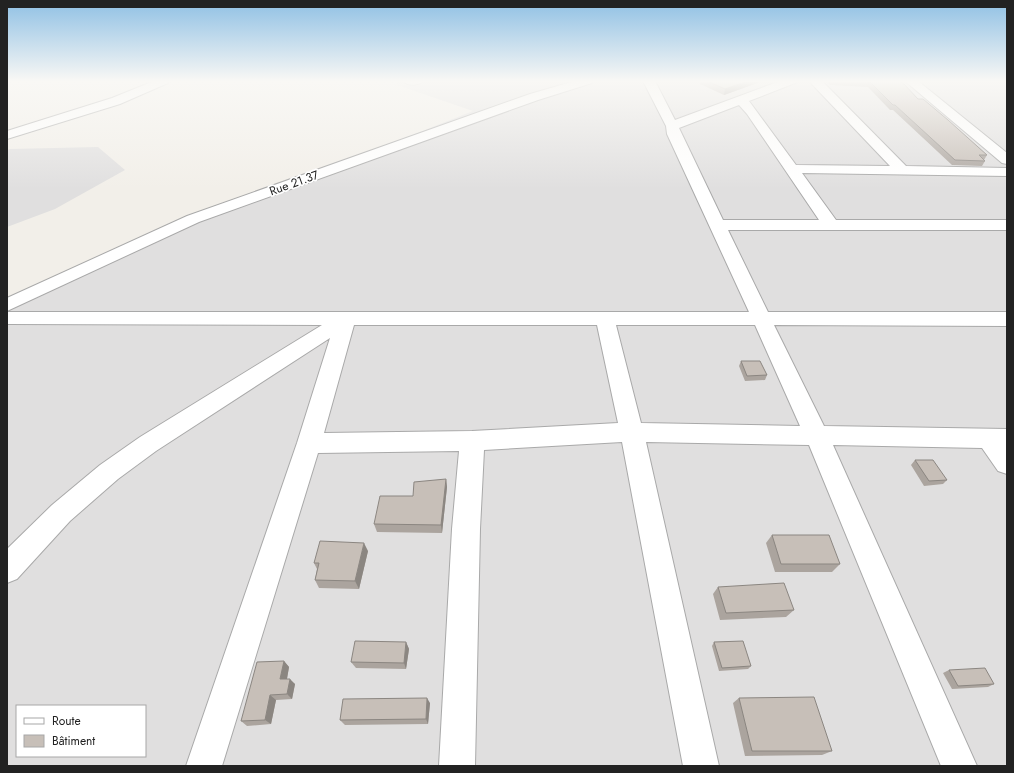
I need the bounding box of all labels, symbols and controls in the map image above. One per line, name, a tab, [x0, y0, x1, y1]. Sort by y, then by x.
street label: Rue 21.37	[267, 166, 322, 200]
legend	[16, 705, 146, 757]
text: Route	[52, 712, 81, 730]
text: Bâtiment	[52, 732, 95, 750]

